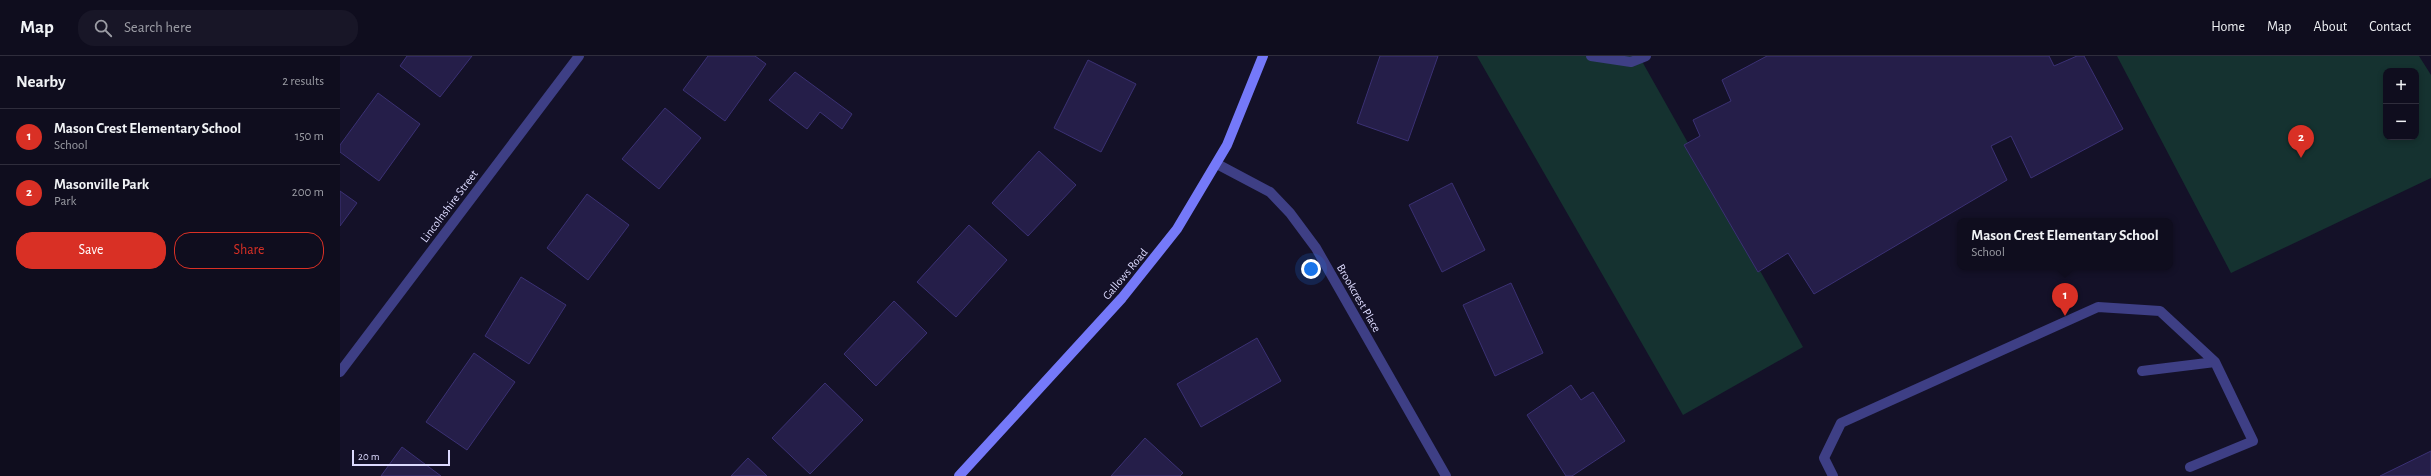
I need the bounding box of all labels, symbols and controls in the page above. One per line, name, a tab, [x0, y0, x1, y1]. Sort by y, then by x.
search box	[78, 10, 358, 46]
icon: search	[92, 17, 114, 39]
text: Map	[20, 18, 54, 37]
text: Search here	[124, 20, 192, 35]
text: Home	[2211, 20, 2245, 34]
text: Map	[2267, 20, 2291, 34]
text: About	[2313, 20, 2347, 34]
text: Contact	[2369, 20, 2411, 34]
map controls	[2383, 68, 2419, 140]
button: +	[2383, 68, 2419, 104]
text: Nearby	[16, 73, 66, 90]
text: 2 results	[282, 75, 324, 88]
button: −	[2383, 104, 2419, 140]
text: Mason Crest Elementary School	[54, 121, 241, 136]
pin: 2	[2288, 125, 2314, 158]
text: 1	[27, 130, 31, 143]
text: 150 m	[295, 130, 324, 143]
text: School	[54, 139, 88, 152]
street label: Lincolnshire Street	[418, 168, 480, 244]
text: Masonville Park	[54, 177, 149, 192]
text: 2	[26, 186, 32, 199]
text: 200 m	[292, 186, 324, 199]
text: Park	[54, 195, 76, 208]
popup	[1957, 218, 2173, 270]
text: Mason Crest Elementary School	[1971, 228, 2159, 243]
button: Save	[16, 232, 166, 269]
button: Share	[174, 232, 324, 269]
street label: Gallows Road	[1100, 246, 1150, 302]
text: School	[1971, 246, 2005, 259]
your location	[1301, 259, 1321, 279]
street label: Brookcrest Place	[1335, 262, 1383, 334]
pin: 1	[2052, 283, 2078, 316]
scale bar	[352, 448, 450, 467]
text: 20 m	[358, 451, 379, 462]

